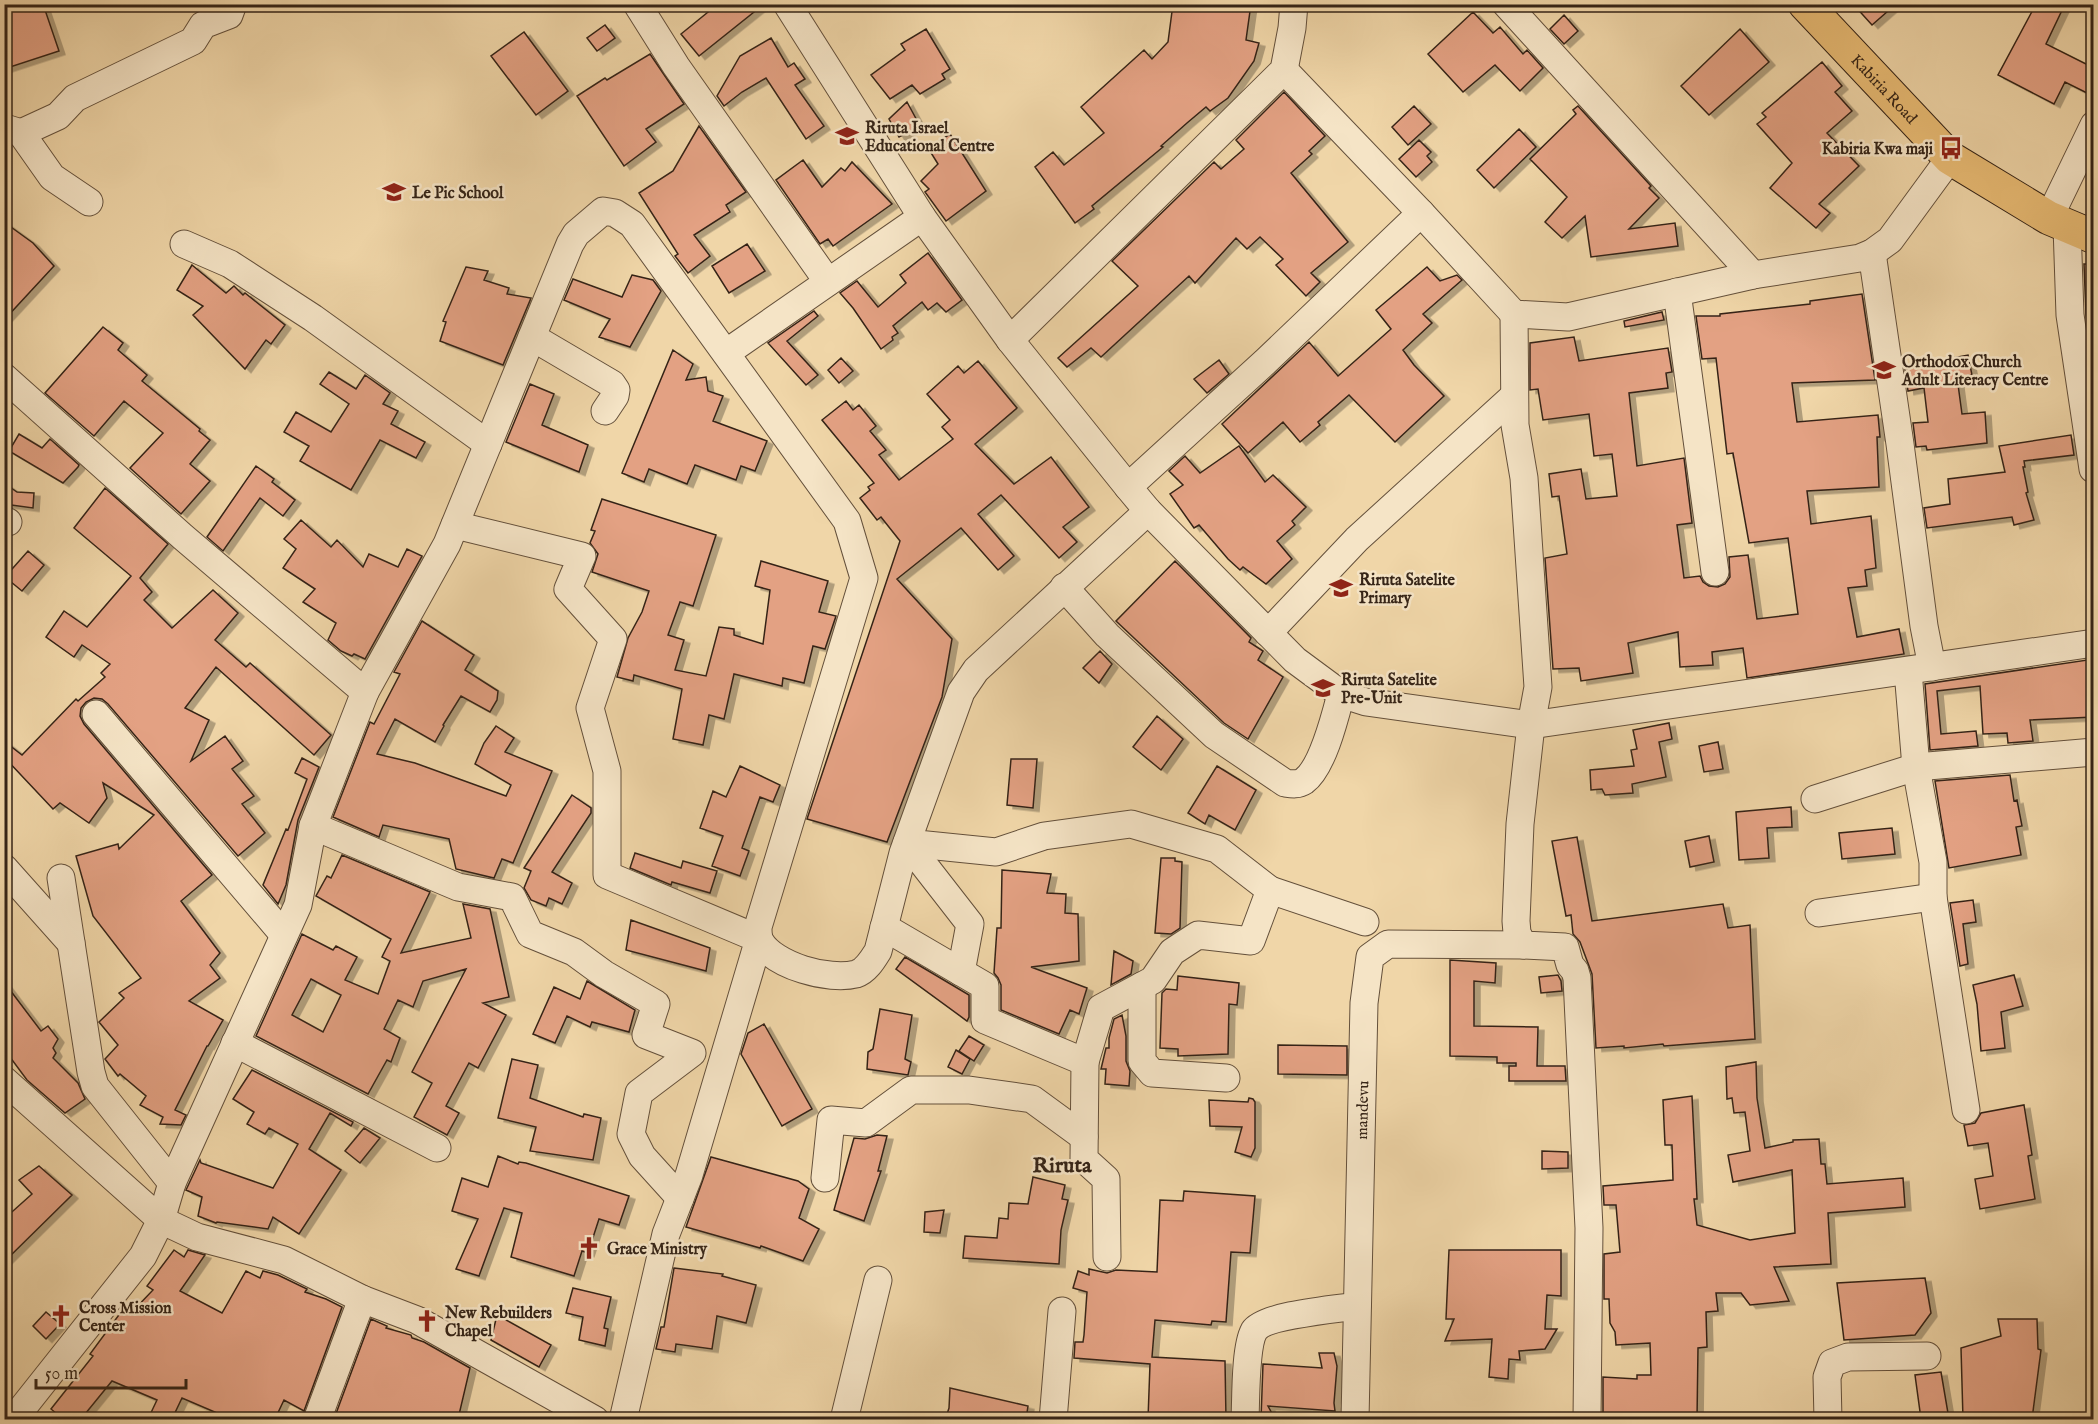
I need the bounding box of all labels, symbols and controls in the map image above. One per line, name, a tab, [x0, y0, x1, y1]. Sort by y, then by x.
street label: Kabiria Road	[1846, 51, 1921, 129]
place label: Riruta Israel Educational Centre	[865, 119, 995, 157]
school or university icon: Riruta Israel Educational Centre	[834, 123, 860, 149]
bus stop icon: Kabiria Kwa maji	[1938, 135, 1964, 161]
place label: Kabiria Kwa maji	[1822, 140, 1934, 160]
school or university icon: Le Pic School	[381, 179, 407, 205]
place label: Le Pic School	[412, 184, 504, 204]
place label: Orthodox Church Adult Literacy Centre	[1901, 353, 2049, 391]
school or university icon: Orthodox Church Adult Literacy Centre	[1871, 357, 1897, 383]
place label: Riruta Satelite Primary	[1359, 571, 1456, 609]
school or university icon: Riruta Satelite Primary	[1328, 575, 1354, 601]
place label: Riruta Satelite Pre-Unit	[1341, 671, 1438, 709]
school or university icon: Riruta Satelite Pre-Unit	[1310, 675, 1336, 701]
street label: mandevu	[1353, 1080, 1374, 1140]
district label: Riruta	[1032, 1152, 1092, 1180]
church icon: Grace Ministry	[576, 1235, 602, 1261]
place label: Grace Ministry	[607, 1240, 708, 1260]
place label: Cross Mission Center	[79, 1299, 172, 1337]
church icon: Cross Mission Center	[48, 1303, 74, 1329]
place label: New Rebuilders Chapel	[444, 1304, 552, 1342]
church icon: New Rebuilders Chapel	[414, 1308, 440, 1334]
scale bar	[36, 1352, 186, 1390]
text: 50 m	[45, 1363, 78, 1386]

